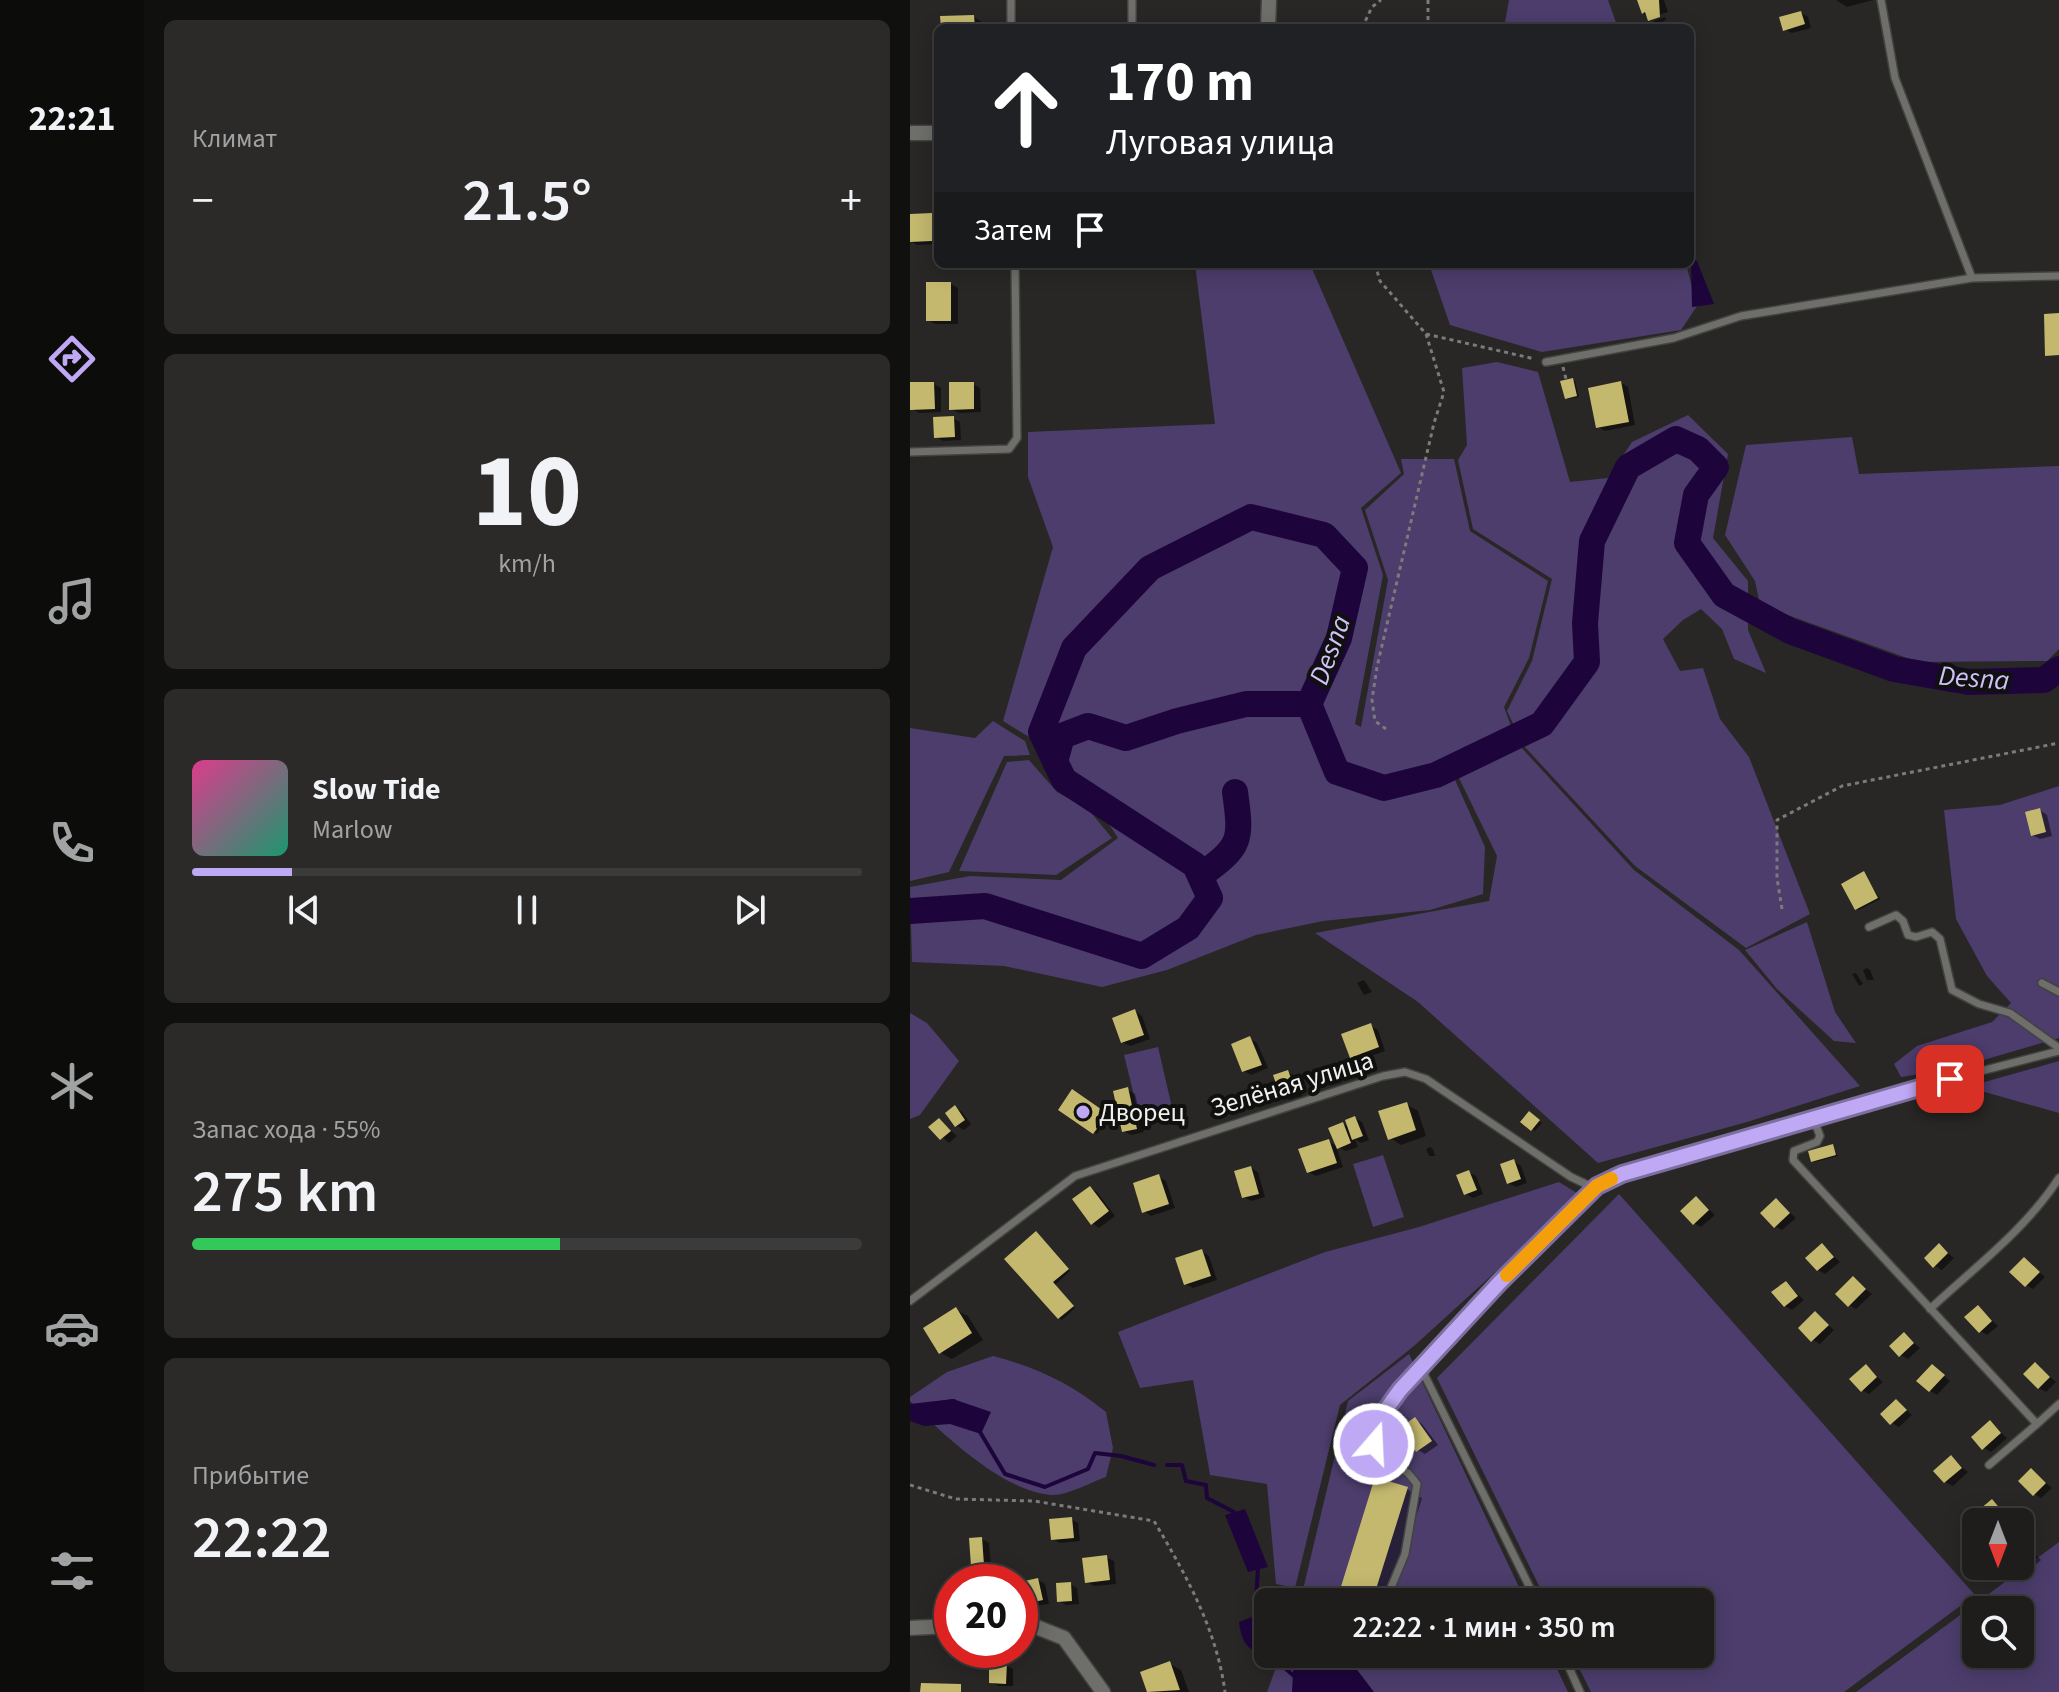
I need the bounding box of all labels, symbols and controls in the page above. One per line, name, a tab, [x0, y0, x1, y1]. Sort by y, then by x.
text: 170 m	[1106, 43, 1254, 122]
icon: ahead	[974, 56, 1078, 160]
text: 22:21	[29, 93, 115, 144]
text: Луговая улица	[1106, 117, 1335, 168]
text: Климат	[192, 120, 277, 157]
text: 21.5°	[462, 159, 592, 244]
text: −	[192, 170, 214, 233]
text: +	[840, 170, 862, 233]
icon: arrive	[1068, 208, 1112, 252]
text: Затем	[974, 209, 1052, 252]
icon: directions	[44, 331, 100, 387]
text: 10	[472, 419, 582, 567]
text: km/h	[498, 545, 556, 582]
icon: music	[44, 573, 100, 629]
water label: Desna	[1299, 610, 1361, 690]
water label: Desna	[1937, 656, 2011, 700]
text: Slow Tide	[312, 768, 441, 811]
text: Marlow	[312, 811, 392, 848]
icon: phone	[44, 815, 100, 871]
icon: previous	[282, 888, 326, 932]
icon: pause	[505, 888, 549, 932]
icon: next	[728, 888, 772, 932]
street label: Зелёная улица	[1206, 1042, 1378, 1126]
pin	[1916, 1045, 1984, 1113]
icon: arrive	[1928, 1057, 1972, 1101]
icon: climate	[44, 1058, 100, 1114]
place label: Дворец	[1099, 1094, 1185, 1131]
marker: Дворец	[1074, 1103, 1092, 1121]
text: Запас хода · 55%	[192, 1111, 380, 1148]
text: 275 km	[192, 1150, 378, 1235]
icon: car	[44, 1300, 100, 1356]
position arrow	[1332, 1402, 1416, 1486]
text: Прибытие	[192, 1457, 309, 1494]
text: 22:22	[192, 1496, 332, 1581]
north arrow	[1962, 1508, 2034, 1580]
map controls	[1962, 1508, 2034, 1668]
icon: filters	[44, 1543, 100, 1599]
speed limit sign: 20	[934, 1564, 1038, 1668]
button: search	[1962, 1596, 2034, 1668]
text: 22:22 · 1 мин · 350 m	[1353, 1606, 1615, 1649]

